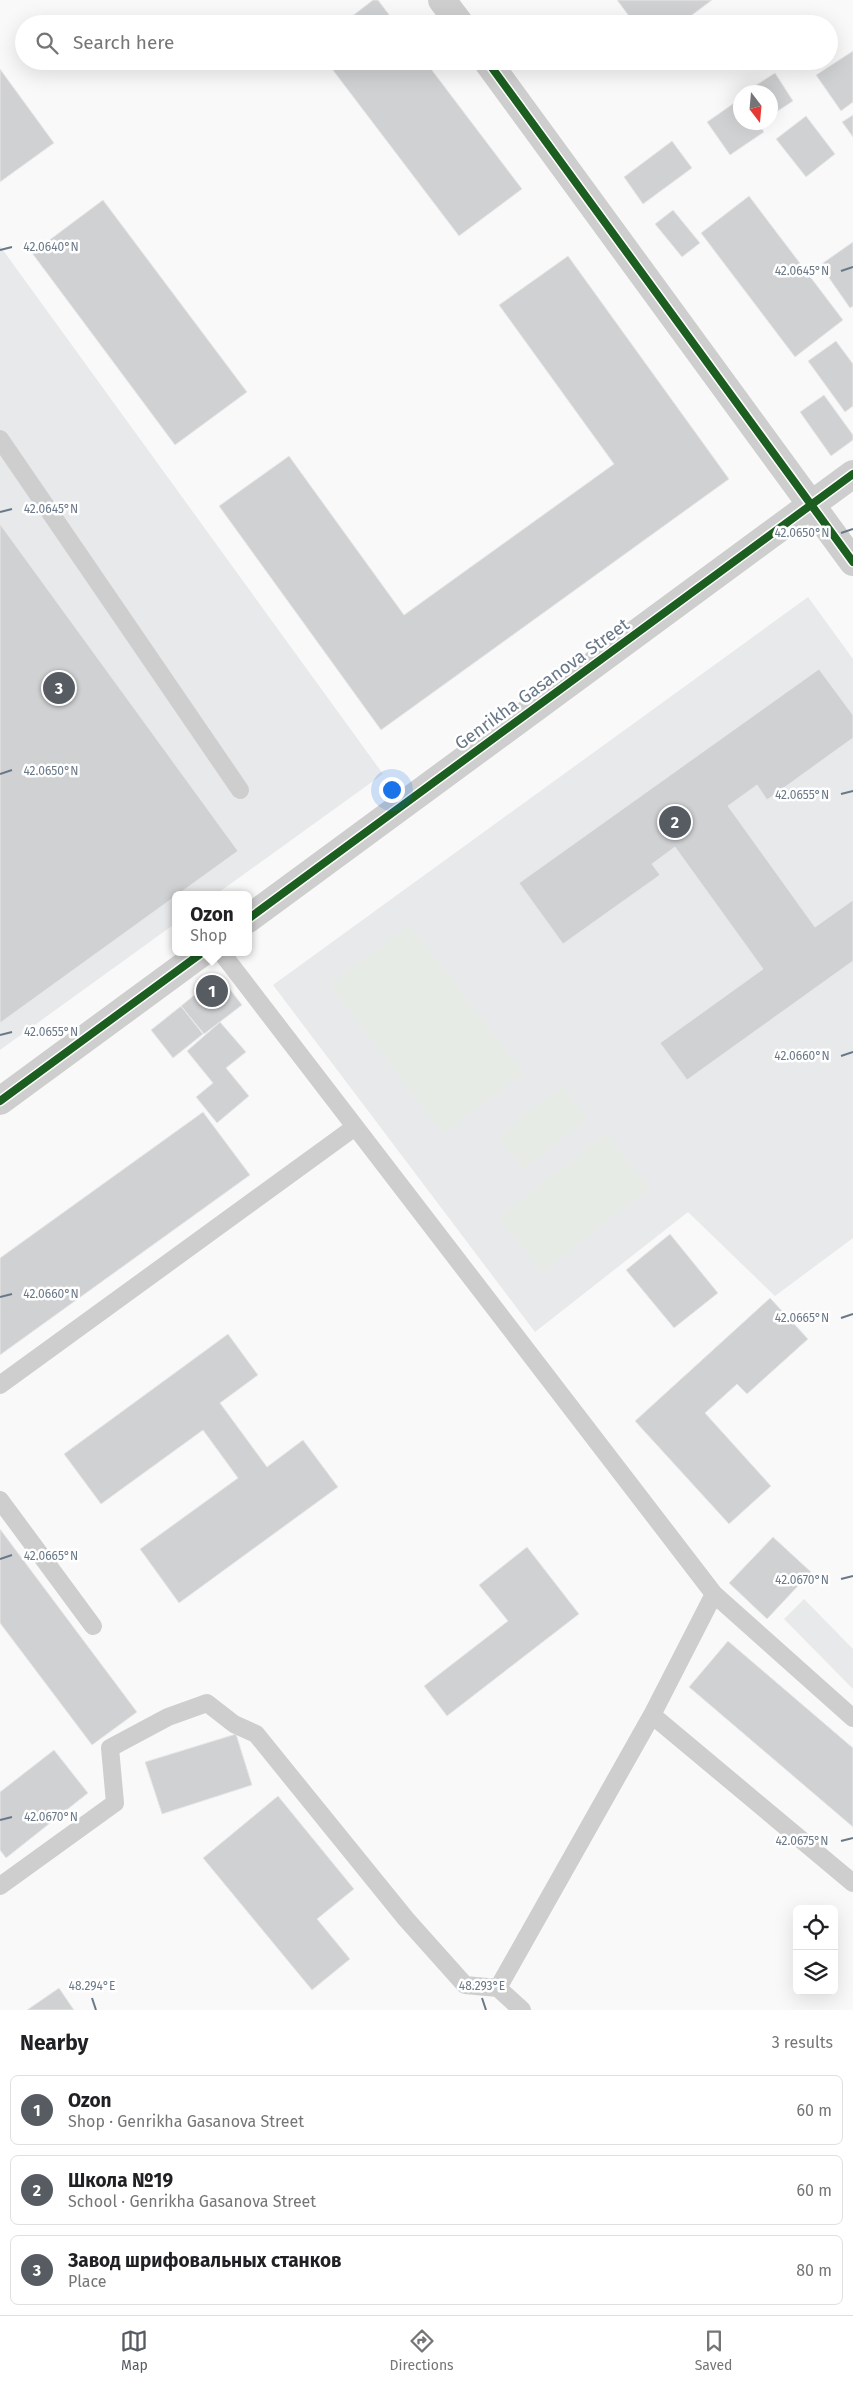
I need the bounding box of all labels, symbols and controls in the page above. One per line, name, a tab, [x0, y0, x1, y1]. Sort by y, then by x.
search box	[15, 15, 838, 70]
icon: search	[33, 29, 61, 57]
text: Search here	[73, 31, 174, 54]
north arrow	[733, 85, 778, 130]
text: 42.0640°N	[23, 240, 79, 254]
text: 42.0645°N	[775, 264, 829, 278]
text: 42.0645°N	[24, 502, 78, 516]
text: 42.0650°N	[774, 526, 830, 540]
street label: Genrikha Gasanova Street	[451, 613, 634, 755]
pin: 3	[43, 669, 75, 707]
text: 42.0650°N	[23, 764, 79, 778]
your location	[379, 777, 405, 803]
text: 42.0655°N	[775, 788, 829, 802]
pin: 2	[659, 803, 691, 841]
popup	[172, 891, 252, 956]
text: Ozon	[190, 903, 234, 926]
text: Shop	[190, 926, 227, 945]
pin: 1	[196, 972, 228, 1010]
text: 42.0655°N	[24, 1025, 78, 1039]
text: 42.0660°N	[774, 1049, 830, 1063]
text: 42.0660°N	[23, 1287, 79, 1301]
text: 42.0665°N	[775, 1311, 829, 1325]
text: 42.0665°N	[24, 1549, 78, 1563]
text: 42.0670°N	[775, 1573, 829, 1587]
text: 42.0670°N	[24, 1810, 78, 1824]
text: 42.0675°N	[775, 1834, 829, 1848]
map controls	[793, 1905, 838, 1995]
button: locate	[793, 1905, 838, 1950]
button: layers	[793, 1950, 838, 1995]
text: 48.294°E	[69, 1979, 115, 1993]
text: 48.293°E	[459, 1979, 505, 1993]
text: Nearby	[20, 2030, 88, 2056]
text: 3 results	[772, 2033, 833, 2052]
text: Ozon	[68, 2089, 112, 2112]
text: 1	[33, 2101, 41, 2120]
text: 60 m	[797, 2101, 832, 2120]
text: Shop · Genrikha Gasanova Street	[68, 2112, 304, 2131]
text: Школа №19	[68, 2169, 173, 2192]
text: 2	[33, 2181, 41, 2200]
text: 60 m	[797, 2181, 832, 2200]
text: School · Genrikha Gasanova Street	[68, 2192, 316, 2211]
text: Завод шрифовальных станков	[68, 2249, 342, 2272]
text: 3	[33, 2261, 41, 2280]
text: 80 m	[796, 2261, 832, 2280]
text: Place	[68, 2272, 107, 2291]
tab: Map	[120, 2327, 148, 2374]
tab: Directions	[389, 2327, 454, 2374]
tab: Saved	[695, 2327, 733, 2374]

